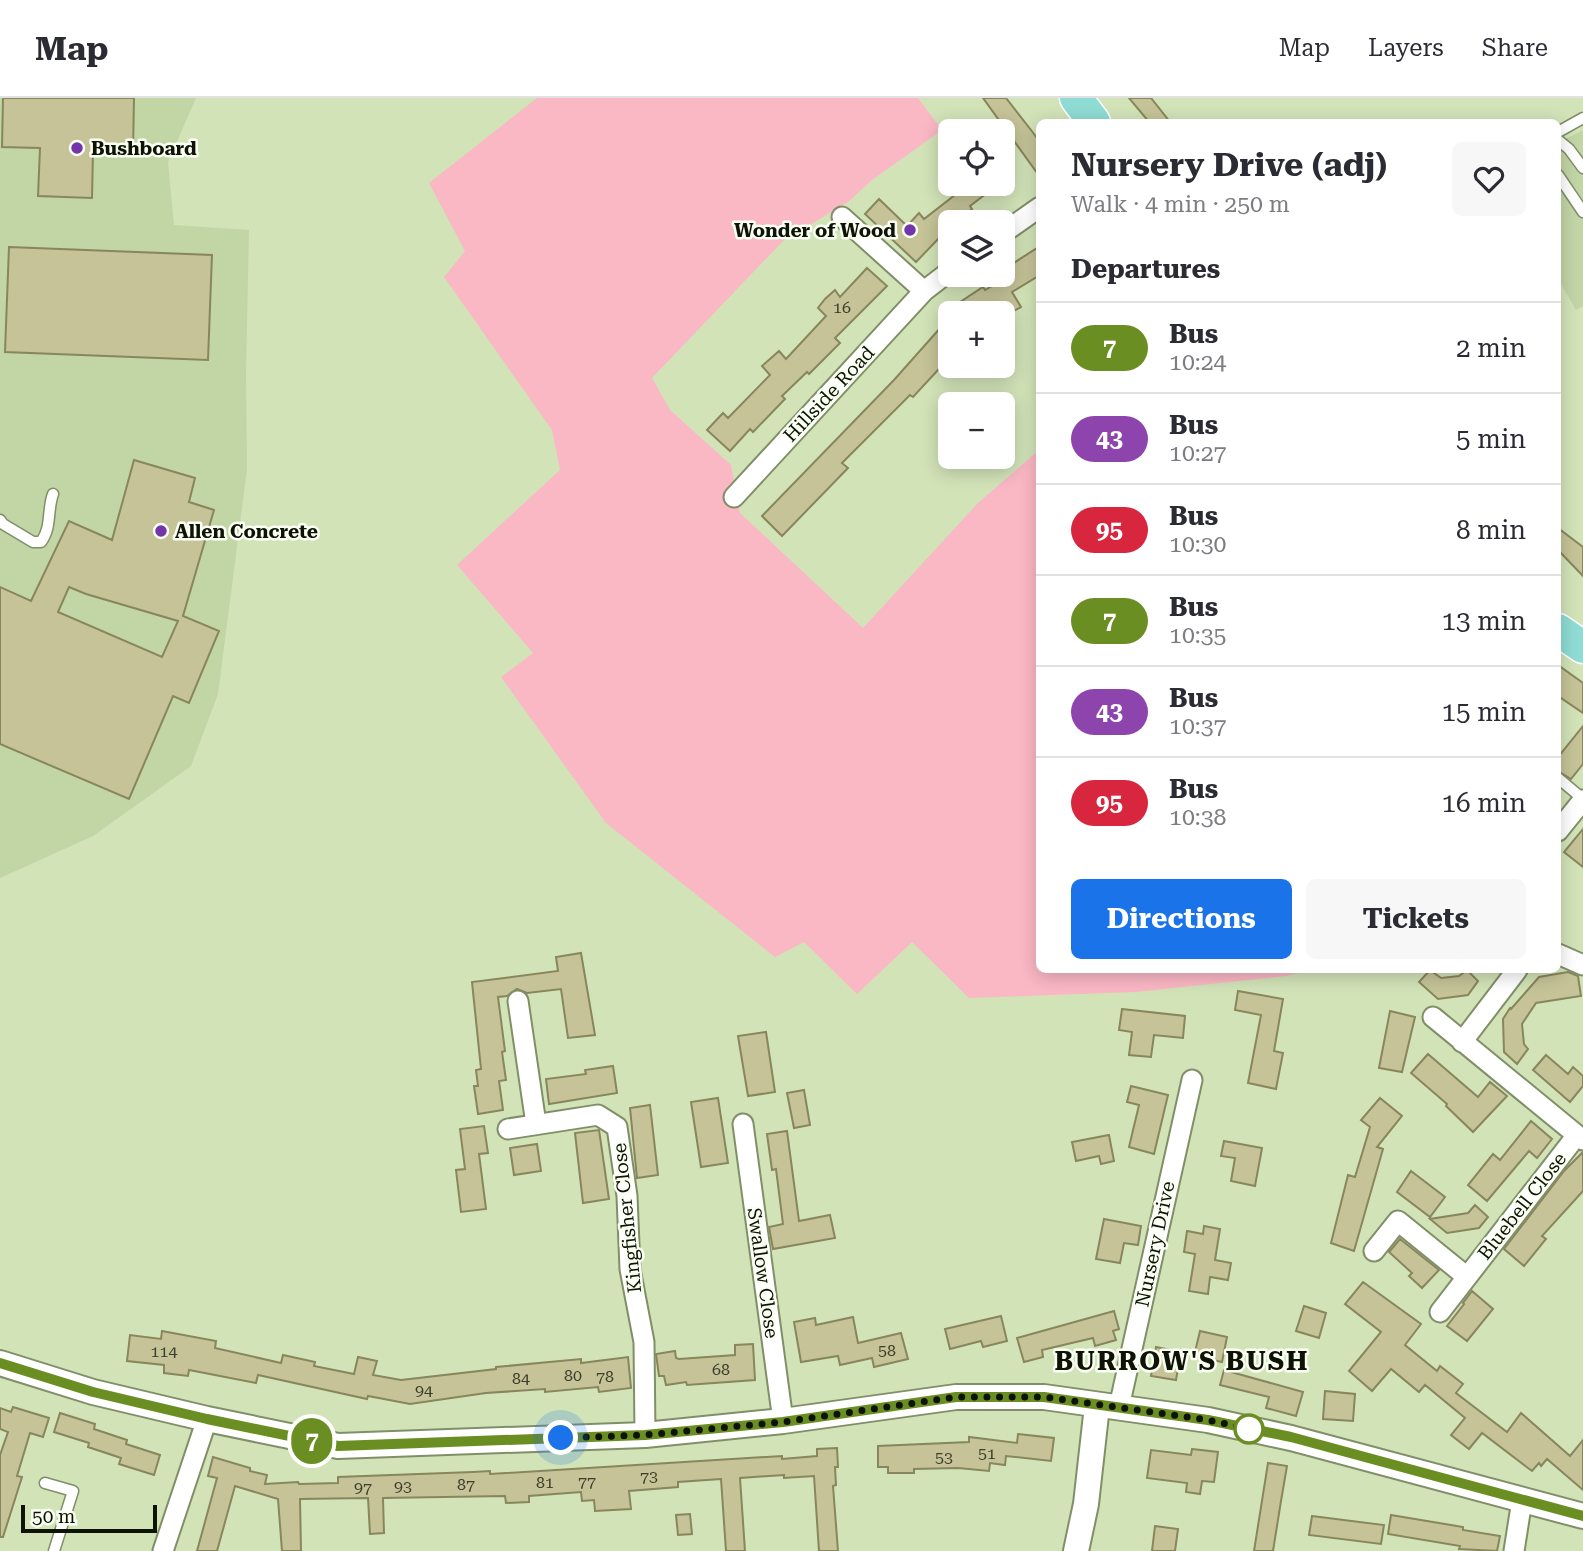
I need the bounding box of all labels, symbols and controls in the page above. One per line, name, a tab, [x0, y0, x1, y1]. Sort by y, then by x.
text: Map	[35, 29, 109, 68]
text: Map	[1279, 34, 1330, 62]
text: Layers	[1368, 34, 1444, 62]
text: Share	[1482, 34, 1548, 62]
map controls	[938, 119, 1015, 469]
button: locate	[938, 119, 1015, 196]
place label: Bushboard	[91, 137, 197, 160]
marker: Bushboard	[69, 140, 85, 156]
button: heart	[1452, 142, 1526, 216]
text: Nursery Drive (adj)	[1071, 145, 1387, 184]
text: Walk · 4 min · 250 m	[1071, 191, 1290, 218]
button: layers	[938, 210, 1015, 287]
place label: Wonder of Wood	[734, 219, 896, 242]
marker: Wonder of Wood	[902, 222, 918, 238]
text: Departures	[1071, 254, 1220, 284]
house number: 16	[833, 298, 851, 317]
button: +	[938, 301, 1015, 378]
text: Bus	[1169, 319, 1218, 349]
text: 2 min	[1456, 333, 1526, 363]
text: 7	[1103, 334, 1116, 362]
street label: Hillside Road	[779, 341, 879, 447]
text: 10:24	[1169, 349, 1226, 376]
button: −	[938, 392, 1015, 469]
text: Bus	[1169, 410, 1218, 440]
text: 5 min	[1456, 424, 1526, 454]
text: 43	[1096, 425, 1123, 453]
text: 10:27	[1169, 440, 1226, 467]
text: Bus	[1169, 501, 1218, 531]
text: 8 min	[1456, 515, 1526, 545]
text: 95	[1096, 516, 1123, 544]
place label: Allen Concrete	[175, 520, 318, 543]
marker: Allen Concrete	[153, 523, 169, 539]
text: 10:30	[1169, 531, 1226, 558]
text: Bus	[1169, 592, 1218, 622]
text: 13 min	[1442, 606, 1526, 636]
text: 7	[1103, 607, 1116, 635]
text: 10:35	[1169, 622, 1226, 649]
text: Bus	[1169, 683, 1218, 713]
text: 15 min	[1442, 697, 1526, 727]
text: 43	[1096, 698, 1123, 726]
text: 10:37	[1169, 713, 1226, 740]
text: Bus	[1169, 774, 1218, 804]
text: 16 min	[1442, 788, 1526, 818]
text: 95	[1096, 789, 1123, 817]
text: 10:38	[1169, 804, 1226, 831]
button: Directions	[1071, 879, 1292, 959]
button: Tickets	[1306, 879, 1526, 959]
street label: Kingfisher Close	[608, 1142, 646, 1294]
street label: Bluebell Close	[1473, 1148, 1571, 1264]
street label: Nursery Drive	[1130, 1179, 1180, 1309]
street label: Swallow Close	[742, 1206, 784, 1340]
house number: 58	[878, 1341, 896, 1360]
house number: 114	[151, 1342, 177, 1361]
district label: BURROW'S BUSH	[1054, 1346, 1310, 1376]
house number: 68	[712, 1360, 730, 1379]
house number: 80	[564, 1366, 582, 1385]
house number: 78	[596, 1367, 614, 1386]
house number: 84	[512, 1369, 530, 1388]
house number: 94	[415, 1381, 433, 1400]
unlabelled marker	[1234, 1414, 1264, 1444]
line badge: 7	[289, 1418, 335, 1464]
your location	[543, 1420, 578, 1455]
text: 7	[305, 1427, 319, 1455]
house number: 51	[978, 1444, 996, 1463]
house number: 53	[935, 1448, 953, 1467]
house number: 73	[640, 1467, 658, 1486]
house number: 77	[578, 1472, 596, 1491]
house number: 81	[536, 1473, 554, 1492]
house number: 87	[457, 1475, 475, 1494]
house number: 93	[394, 1477, 412, 1496]
house number: 97	[354, 1478, 372, 1497]
scale bar	[21, 1502, 158, 1534]
text: 50 m	[32, 1505, 75, 1528]

